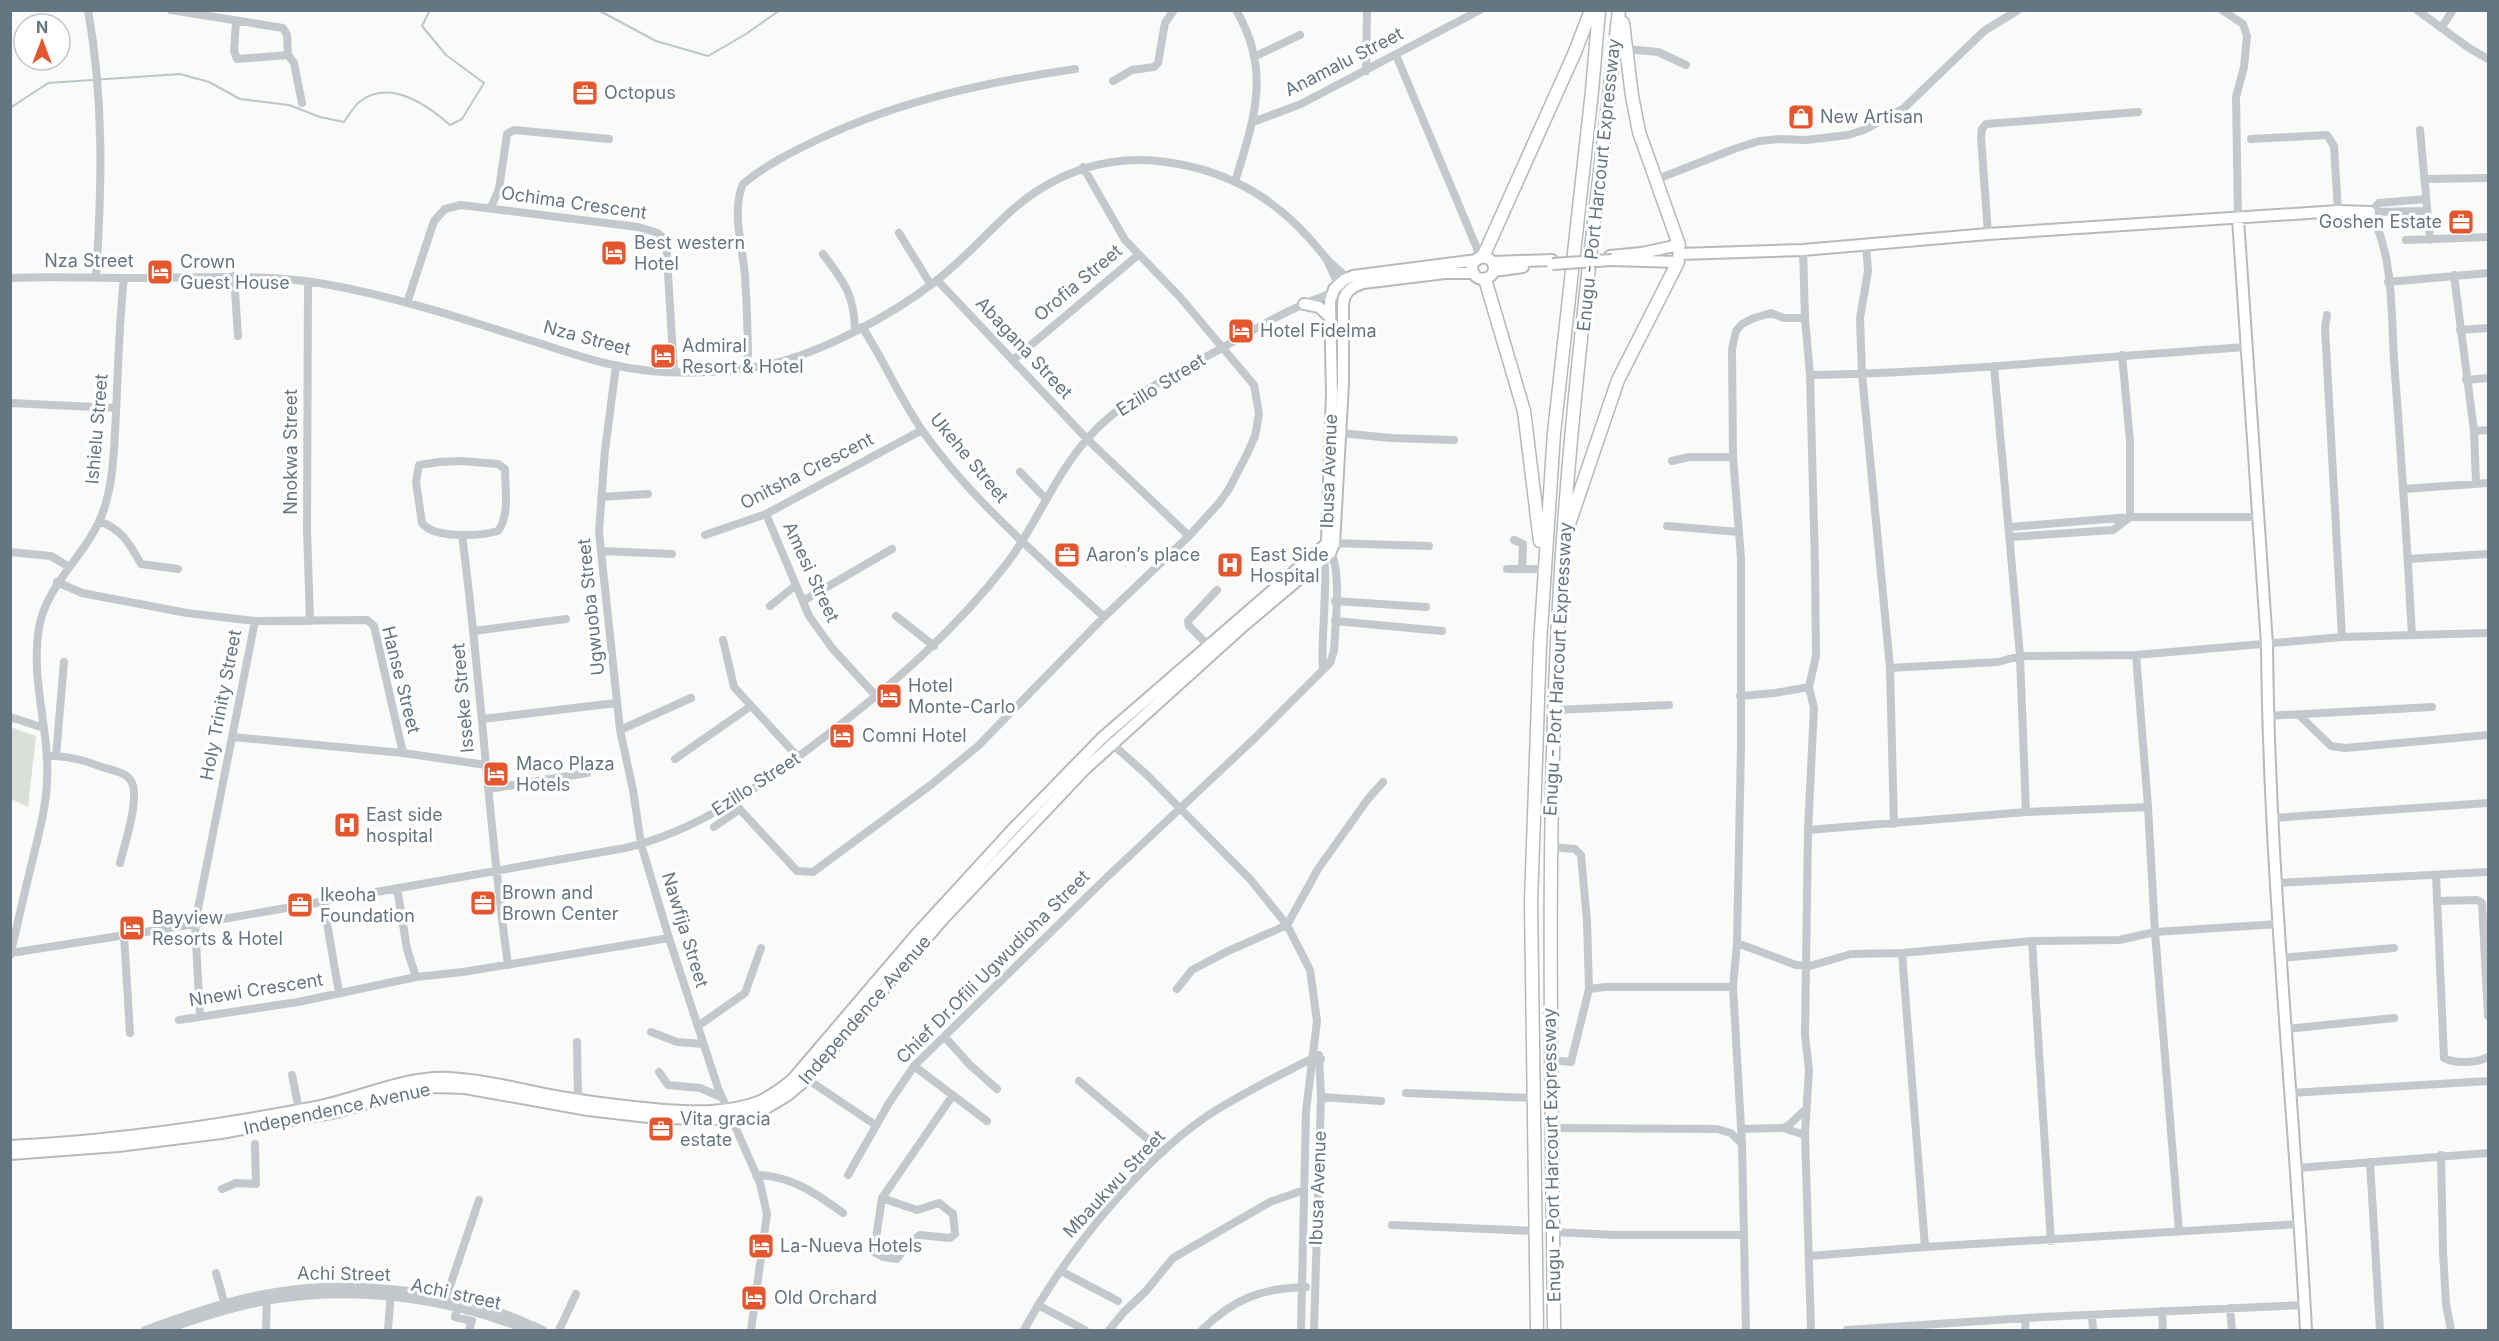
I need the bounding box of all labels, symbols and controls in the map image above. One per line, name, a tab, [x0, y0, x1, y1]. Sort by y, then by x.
north arrow	[12, 12, 72, 72]
text: N	[36, 17, 48, 37]
street label: Anamalu Street	[1281, 23, 1407, 100]
street label: Enugu - Port Harcourt Expressway	[1573, 37, 1624, 332]
office icon: Octopus	[570, 78, 600, 108]
place label: Octopus	[604, 82, 676, 103]
shop icon: New Artisan	[1786, 102, 1816, 132]
place label: New Artisan	[1820, 106, 1924, 127]
street label: Ochima Crescent	[500, 182, 648, 223]
office icon: Goshen Estate	[2446, 207, 2476, 237]
place label: Goshen Estate	[2319, 211, 2442, 232]
place label: Best western Hotel	[634, 232, 745, 274]
hotel icon: Best western Hotel	[599, 238, 629, 268]
street label: Orofia Street	[1030, 240, 1126, 325]
street label: Nza Street	[44, 250, 134, 271]
place label: Crown Guest House	[180, 251, 290, 293]
hotel icon: Crown Guest House	[145, 257, 175, 287]
street label: Abagana Street	[972, 292, 1077, 403]
street label: Nza Street	[541, 316, 633, 359]
hotel icon: Hotel Fidelma	[1226, 316, 1256, 346]
place label: Hotel Fidelma	[1260, 320, 1377, 341]
place label: Admiral Resort & Hotel	[682, 335, 804, 377]
hotel icon: Admiral Resort & Hotel	[648, 341, 678, 371]
street label: Ezillo Street	[1113, 349, 1209, 420]
street label: Ishielu Street	[81, 373, 112, 485]
street label: Nnokwa Street	[280, 389, 301, 515]
street label: Ukehe Street	[926, 409, 1013, 507]
street label: Ibusa Avenue	[1316, 413, 1341, 529]
street label: Onitsha Crescent	[737, 428, 877, 513]
street label: Amesi Street	[779, 518, 844, 625]
street label: Enugu - Port Harcourt Expressway	[1539, 521, 1576, 817]
street label: Ugwuoba Street	[573, 537, 608, 677]
office icon: Aaron’s place	[1052, 540, 1082, 570]
place label: Aaron’s place	[1086, 544, 1200, 565]
place label: East Side Hospital	[1250, 544, 1329, 586]
hospital icon: East Side Hospital	[1215, 550, 1245, 580]
street label: Hanse Street	[378, 624, 425, 736]
street label: Holy Trinity Street	[196, 628, 245, 782]
street label: Isseke Street	[447, 642, 478, 754]
place label: Hotel Monte-Carlo	[908, 675, 1016, 717]
hotel icon: Hotel Monte-Carlo	[874, 681, 904, 711]
hotel icon: Comni Hotel	[827, 721, 857, 751]
place label: Comni Hotel	[862, 725, 967, 746]
street label: Ezillo Street	[708, 747, 804, 820]
place label: Maco Plaza Hotels	[516, 753, 615, 795]
hotel icon: Maco Plaza Hotels	[481, 759, 511, 789]
place label: East side hospital	[366, 804, 443, 846]
hospital icon: East side hospital	[332, 810, 362, 840]
street label: Chief Dr.Ofili Ugwudioha Street	[892, 866, 1094, 1068]
street label: Nawfija Street	[658, 870, 713, 990]
place label: Brown and Brown Center	[502, 882, 619, 924]
place label: Ikeoha Foundation	[320, 884, 415, 926]
office icon: Brown and Brown Center	[468, 888, 498, 918]
office icon: Ikeoha Foundation	[285, 890, 315, 920]
place label: Bayview Resorts & Hotel	[152, 907, 283, 949]
hotel icon: Bayview Resorts & Hotel	[117, 913, 147, 943]
street label: Independence Avenue	[794, 931, 935, 1088]
street label: Nnewi Crescent	[187, 969, 325, 1010]
street label: Enugu - Port Harcourt Expressway	[1538, 1008, 1565, 1302]
street label: Independence Avenue	[242, 1078, 432, 1139]
place label: Vita gracia estate	[680, 1108, 771, 1150]
office icon: Vita gracia estate	[646, 1114, 676, 1144]
street label: Mbaukwu Street	[1058, 1125, 1169, 1242]
street label: Ibusa Avenue	[1305, 1130, 1330, 1246]
hotel icon: La-Nueva Hotels	[746, 1231, 776, 1261]
place label: La-Nueva Hotels	[780, 1235, 922, 1256]
street label: Achi Street	[297, 1262, 391, 1285]
street label: Achi street	[409, 1274, 503, 1313]
hotel icon: Old Orchard	[739, 1283, 769, 1313]
place label: Old Orchard	[774, 1287, 877, 1308]

